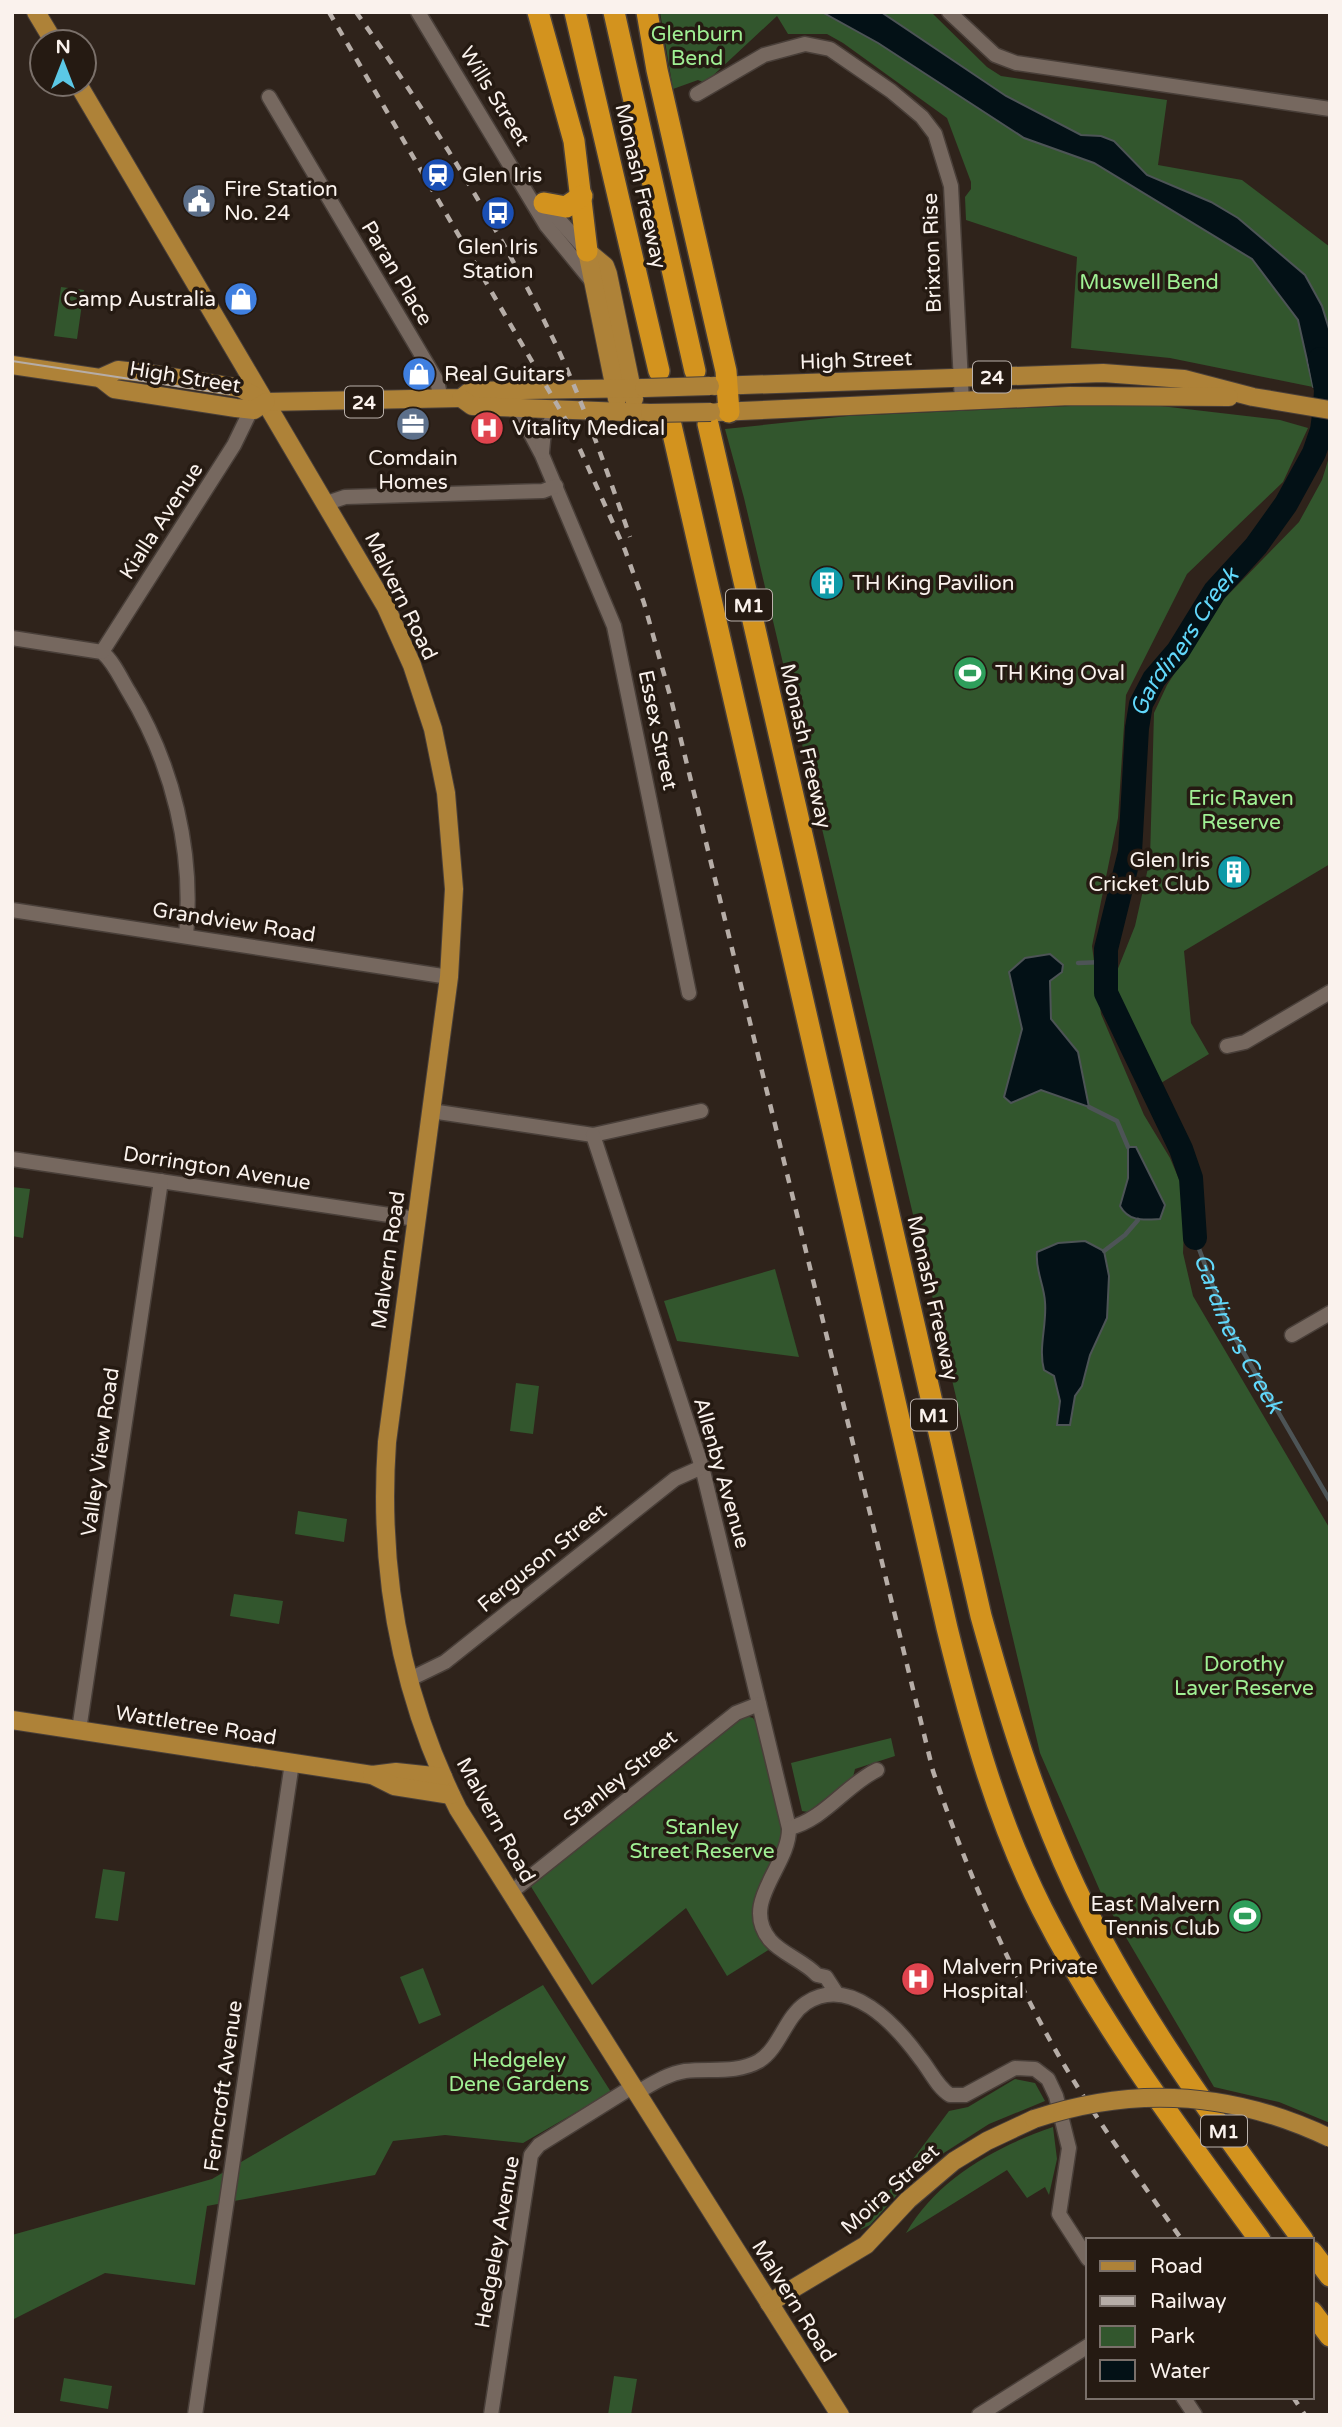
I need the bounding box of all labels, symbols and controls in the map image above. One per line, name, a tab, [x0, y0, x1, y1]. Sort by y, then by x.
park label: Glenburn Bend	[651, 22, 743, 71]
north arrow	[28, 28, 98, 98]
text: N	[55, 36, 71, 58]
street label: Wills Street	[454, 42, 535, 150]
street label: Monash Freeway	[609, 101, 672, 271]
station icon: Glen Iris	[419, 156, 457, 194]
place label: Glen Iris	[462, 163, 542, 188]
place label: Fire Station No. 24	[224, 177, 338, 226]
public building icon: Fire Station No. 24	[180, 182, 218, 220]
street label: Brixton Rise	[918, 192, 947, 313]
bus stop icon: Glen Iris Station	[479, 194, 517, 232]
street label: Paran Place	[356, 216, 438, 330]
place label: Glen Iris Station	[458, 235, 538, 284]
park label: Muswell Bend	[1079, 270, 1219, 295]
shop icon: Camp Australia	[222, 280, 260, 318]
place label: Camp Australia	[63, 287, 216, 312]
street label: High Street	[799, 346, 913, 375]
shop icon: Real Guitars	[400, 355, 438, 393]
street label: High Street	[127, 356, 242, 399]
place label: Real Guitars	[444, 362, 565, 387]
road number: 24	[973, 362, 1011, 392]
road number: 24	[345, 386, 383, 418]
office icon: Comdain Homes	[394, 405, 432, 443]
hospital icon: Vitality Medical	[468, 409, 506, 447]
place label: Vitality Medical	[512, 416, 665, 441]
place label: Comdain Homes	[368, 446, 458, 495]
street label: Kialla Avenue	[114, 458, 208, 584]
street label: Malvern Road	[359, 528, 442, 664]
water label: Gardiners Creek	[1126, 561, 1246, 718]
building icon: TH King Pavilion	[808, 564, 846, 602]
place label: TH King Pavilion	[852, 571, 1014, 596]
road number: M1	[726, 590, 772, 620]
sports icon: TH King Oval	[951, 654, 989, 692]
street label: Monash Freeway	[774, 661, 837, 831]
place label: TH King Oval	[995, 661, 1125, 686]
street label: Essex Street	[633, 668, 682, 792]
park label: Eric Raven Reserve	[1188, 786, 1294, 835]
place label: Glen Iris Cricket Club	[1089, 848, 1210, 897]
building icon: Glen Iris Cricket Club	[1215, 853, 1253, 891]
street label: Grandview Road	[151, 897, 317, 948]
street label: Dorrington Avenue	[121, 1141, 313, 1196]
street label: Malvern Road	[366, 1189, 411, 1331]
street label: Monash Freeway	[901, 1213, 964, 1383]
water label: Gardiners Creek	[1187, 1250, 1290, 1420]
street label: Valley View Road	[76, 1366, 125, 1538]
street label: Allenby Avenue	[688, 1395, 755, 1552]
road number: M1	[911, 1400, 957, 1430]
street label: Ferguson Street	[473, 1499, 612, 1618]
park label: Dorothy Laver Reserve	[1174, 1652, 1314, 1701]
street label: Wattletree Road	[114, 1700, 278, 1751]
street label: Stanley Street	[558, 1725, 682, 1832]
street label: Malvern Road	[451, 1753, 540, 1887]
park label: Stanley Street Reserve	[629, 1815, 775, 1864]
place label: East Malvern Tennis Club	[1090, 1892, 1220, 1941]
sports icon: East Malvern Tennis Club	[1226, 1897, 1264, 1935]
place label: Malvern Private Hospital	[942, 1955, 1098, 2004]
hospital icon: Malvern Private Hospital	[899, 1960, 937, 1998]
street label: Ferncroft Avenue	[199, 1999, 248, 2173]
park label: Hedgeley Dene Gardens	[449, 2048, 589, 2097]
road number: M1	[1201, 2116, 1247, 2146]
street label: Moira Street	[836, 2139, 945, 2240]
street label: Hedgeley Avenue	[470, 2154, 525, 2330]
street label: Malvern Road	[746, 2236, 841, 2367]
legend	[1086, 2238, 1314, 2399]
text: Road	[1150, 2254, 1203, 2279]
text: Railway	[1150, 2289, 1227, 2314]
text: Park	[1150, 2324, 1195, 2349]
text: Water	[1150, 2359, 1210, 2384]

